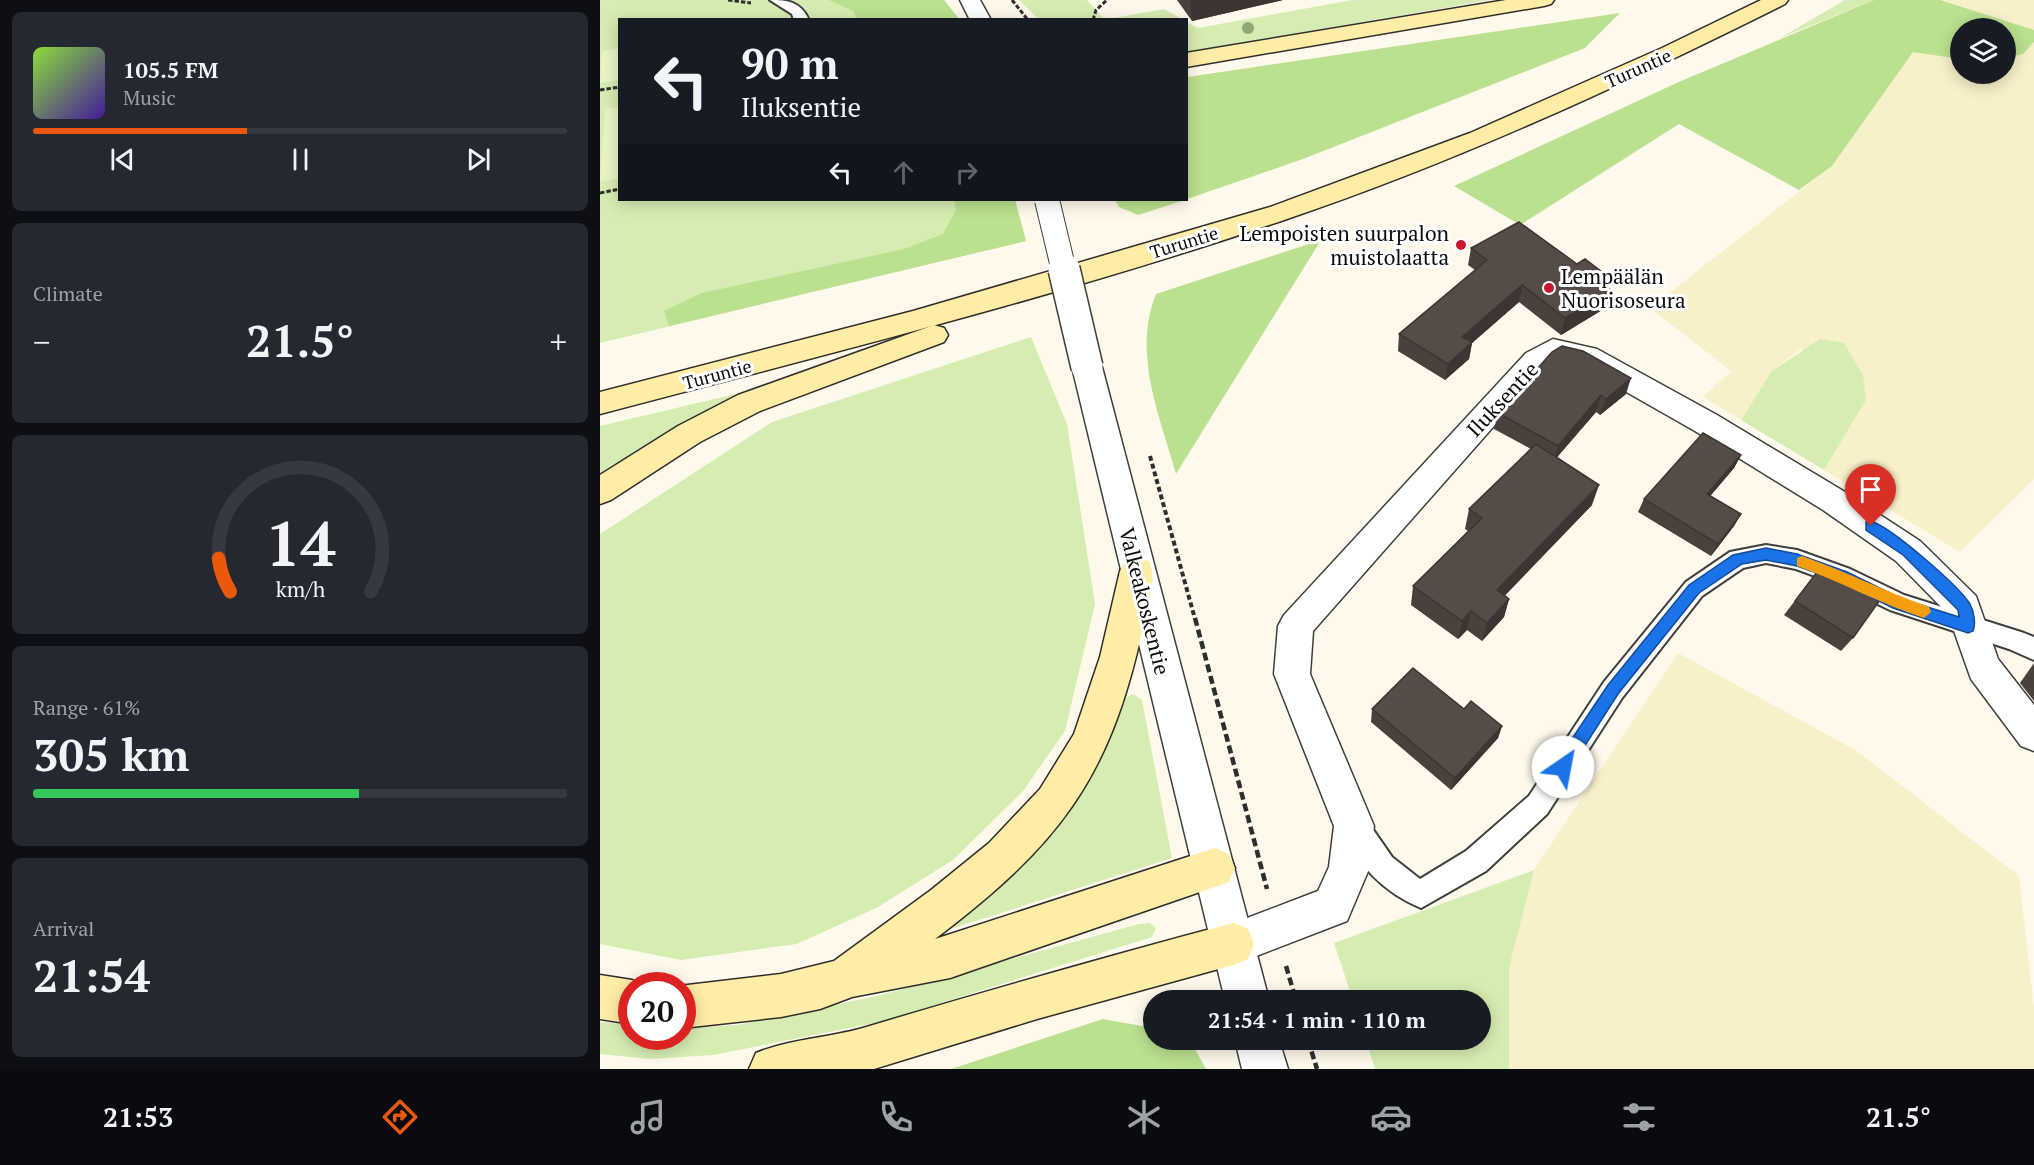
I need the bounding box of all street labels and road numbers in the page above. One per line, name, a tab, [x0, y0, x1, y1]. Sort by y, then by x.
street label: Turuntie	[1601, 43, 1675, 93]
street label: Turuntie	[1147, 220, 1221, 264]
street label: Turuntie	[680, 353, 754, 395]
street label: Iluksentie	[1460, 355, 1544, 443]
street label: Valkeakoskentie	[1113, 524, 1177, 678]

